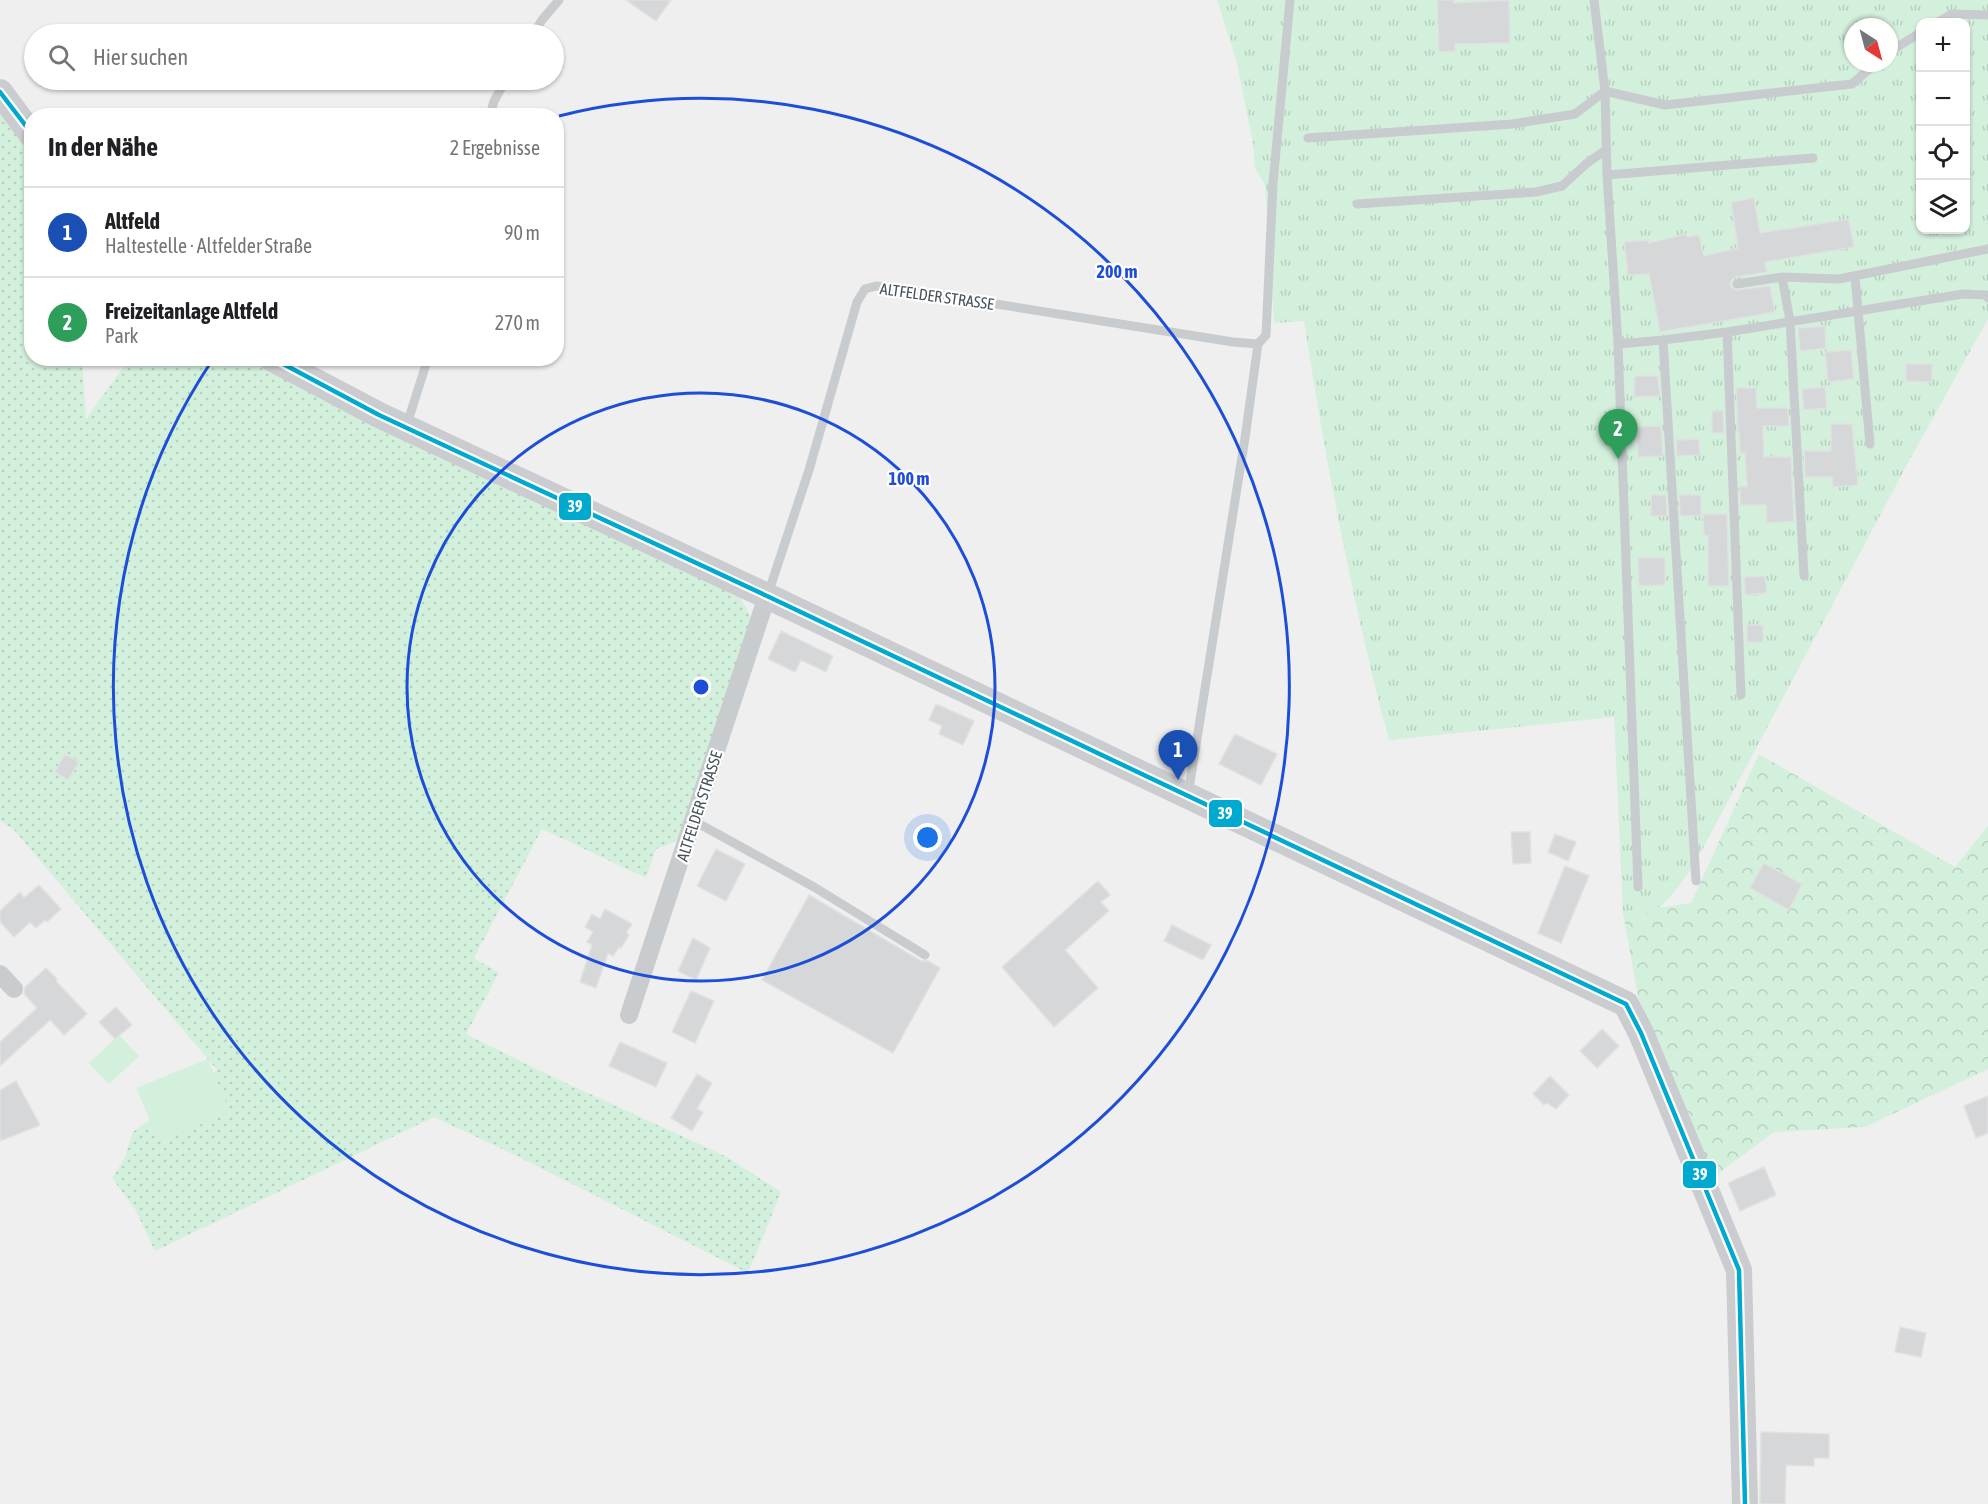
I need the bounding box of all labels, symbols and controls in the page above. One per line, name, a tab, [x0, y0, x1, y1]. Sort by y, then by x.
north arrow	[1844, 18, 1898, 72]
map controls	[1916, 18, 1970, 234]
button: +	[1916, 18, 1970, 72]
search box	[24, 24, 564, 90]
icon: search	[45, 41, 78, 74]
text: Hier suchen	[93, 44, 188, 70]
button: −	[1916, 72, 1970, 126]
button: locate	[1916, 126, 1970, 180]
text: In der Nähe	[48, 132, 158, 162]
text: 2 Ergebnisse	[450, 136, 540, 159]
button: layers	[1916, 180, 1970, 234]
text: Altfeld	[105, 208, 160, 234]
text: 1	[63, 221, 72, 244]
text: 90 m	[504, 221, 540, 244]
text: Haltestelle · Altfelder Straße	[105, 234, 312, 257]
text: 200 m	[1097, 261, 1137, 282]
street label: ALTFELDER STRASSE	[879, 279, 995, 313]
text: Freizeitanlage Altfeld	[105, 298, 278, 324]
text: 2	[63, 311, 72, 334]
text: 270 m	[495, 311, 540, 334]
text: Park	[105, 324, 138, 347]
pin: 2	[1598, 410, 1638, 459]
text: 100 m	[889, 468, 929, 489]
line badge: 39	[558, 492, 592, 521]
text: 39	[567, 497, 583, 515]
centre of rings	[691, 677, 711, 697]
pin: 1	[1158, 730, 1198, 780]
street label: ALTFELDER STRASSE	[673, 748, 725, 863]
line badge: 39	[1208, 799, 1243, 828]
text: 39	[1217, 804, 1233, 822]
your location	[913, 823, 942, 852]
line badge: 39	[1682, 1160, 1717, 1189]
text: 39	[1692, 1165, 1708, 1183]

